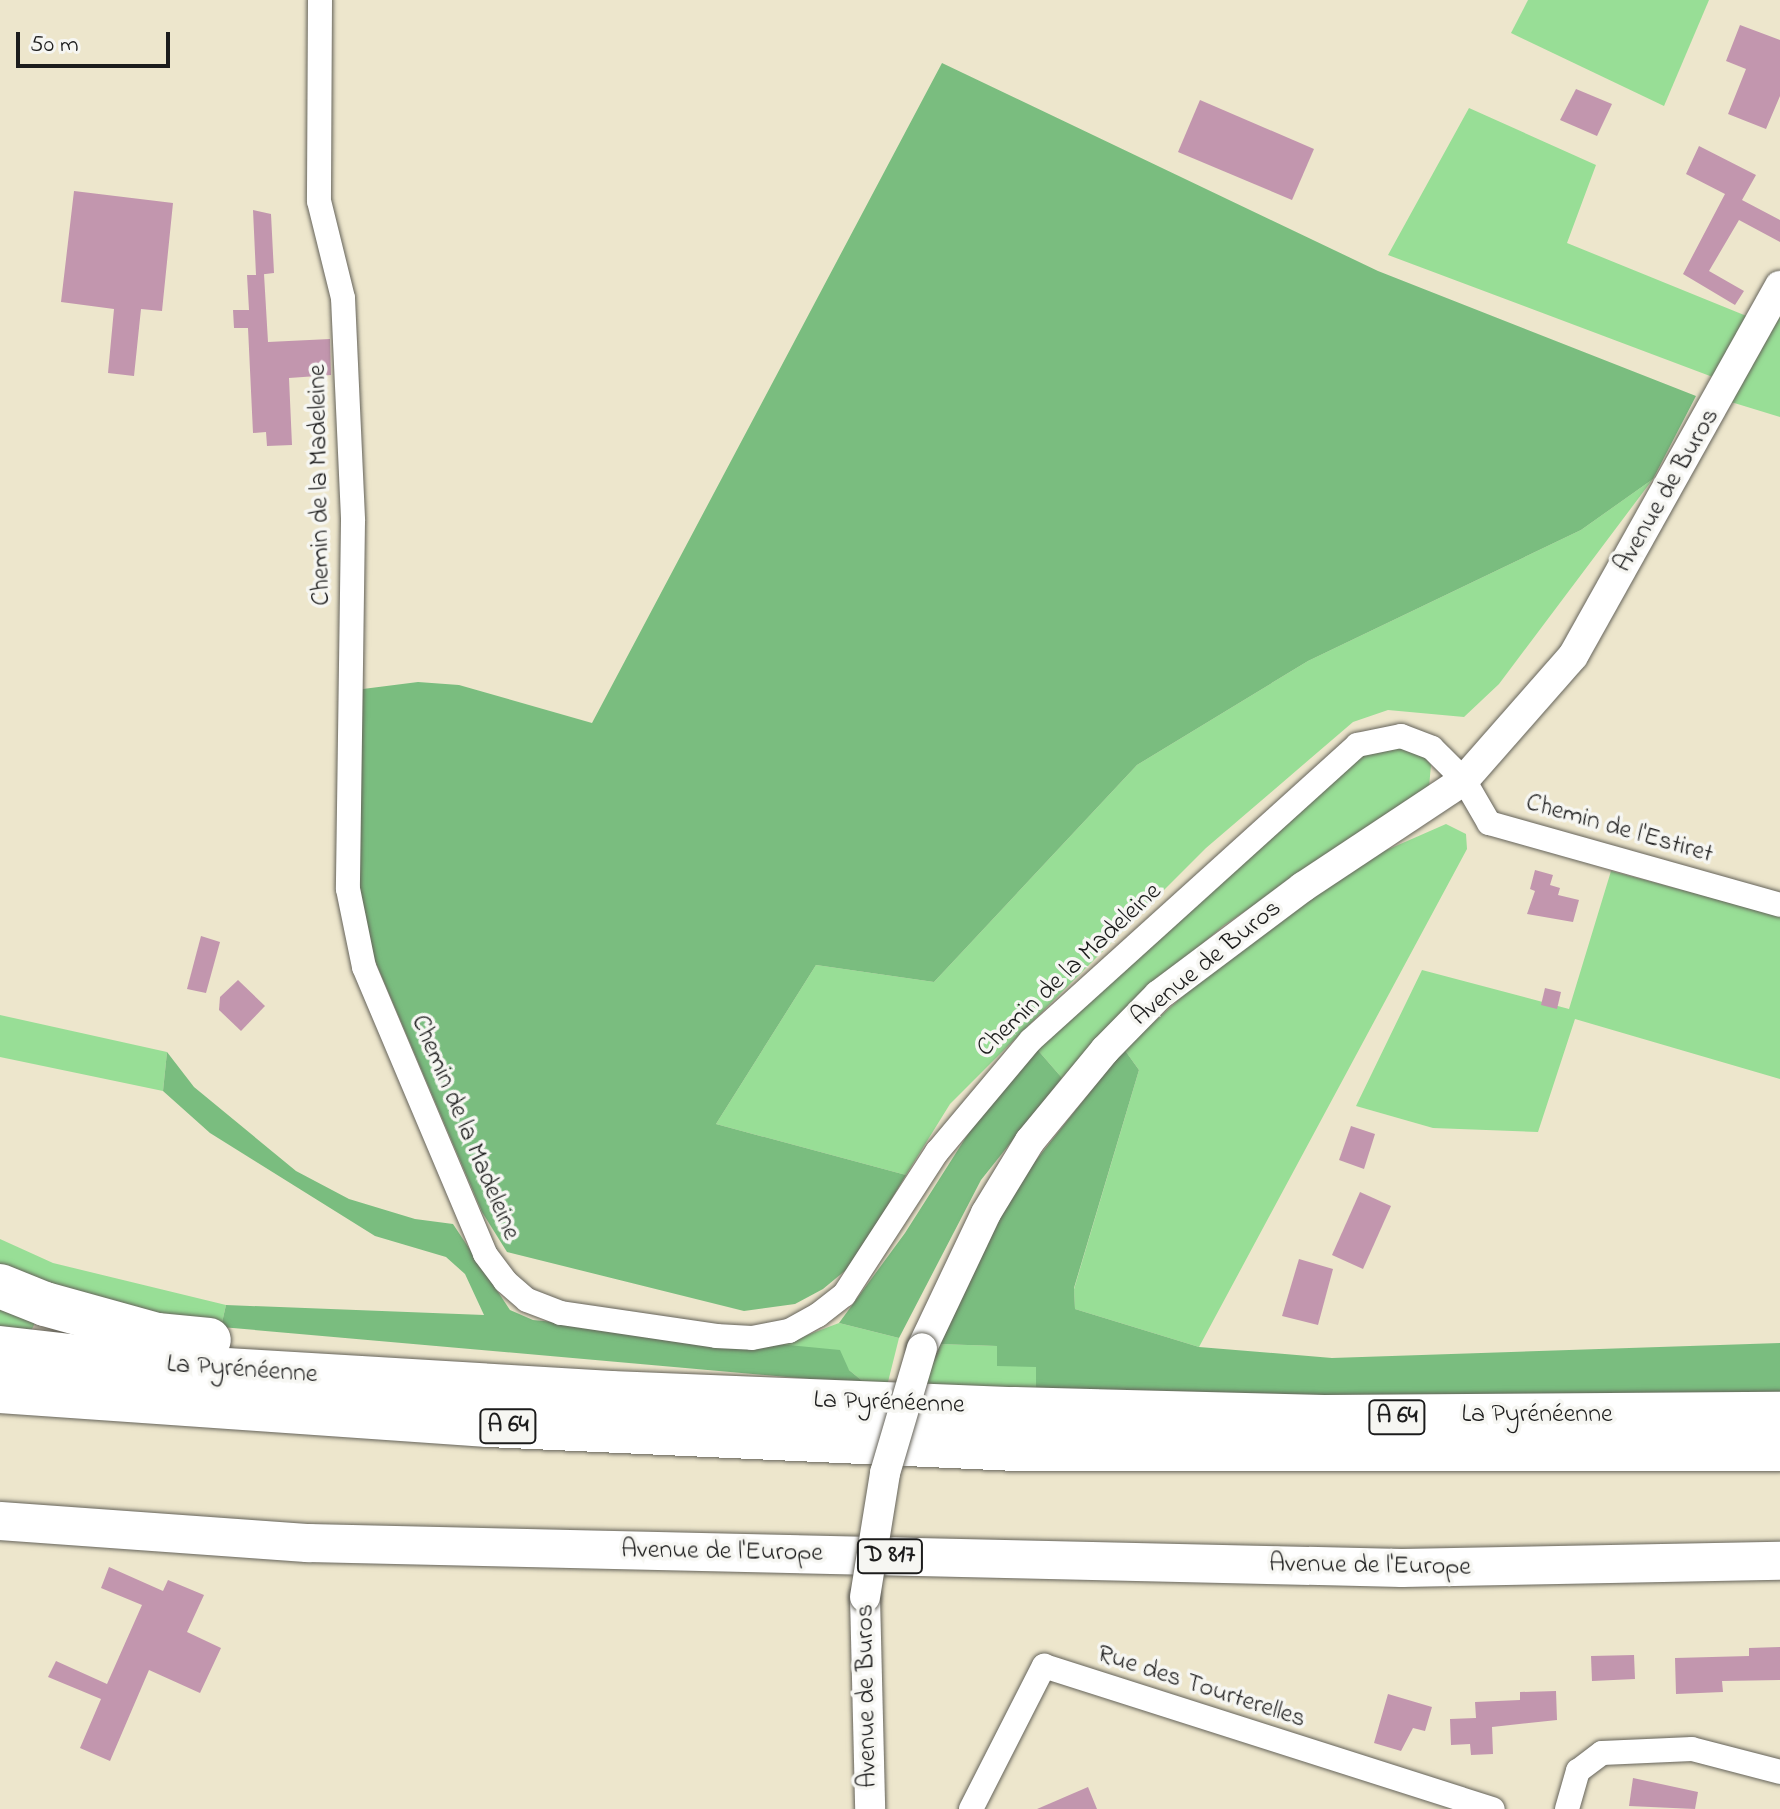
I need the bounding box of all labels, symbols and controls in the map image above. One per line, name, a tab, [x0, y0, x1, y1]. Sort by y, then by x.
scale bar	[20, 16, 174, 66]
text: 50 m	[30, 28, 79, 63]
street label: Chemin de la Madeleine	[303, 364, 339, 606]
street label: Avenue de Buros	[1608, 403, 1728, 579]
street label: Chemin de l'Estiret	[1522, 788, 1716, 872]
street label: Chemin de la Madeleine	[971, 877, 1169, 1065]
street label: Avenue de Buros	[1126, 894, 1288, 1034]
street label: Chemin de la Madeleine	[402, 1011, 526, 1245]
street label: La Pyrénéenne	[165, 1350, 319, 1392]
street label: La Pyrénéenne	[813, 1386, 965, 1422]
road number: A 64	[1367, 1397, 1427, 1437]
street label: La Pyrénéenne	[1461, 1400, 1613, 1432]
road number: A 64	[478, 1406, 538, 1446]
street label: Avenue de l'Europe	[621, 1536, 823, 1570]
road number: D 817	[856, 1536, 924, 1576]
street label: Avenue de l'Europe	[1269, 1550, 1471, 1584]
street label: Avenue de Buros	[851, 1604, 885, 1788]
street label: Rue des Tourterelles	[1093, 1640, 1309, 1736]

